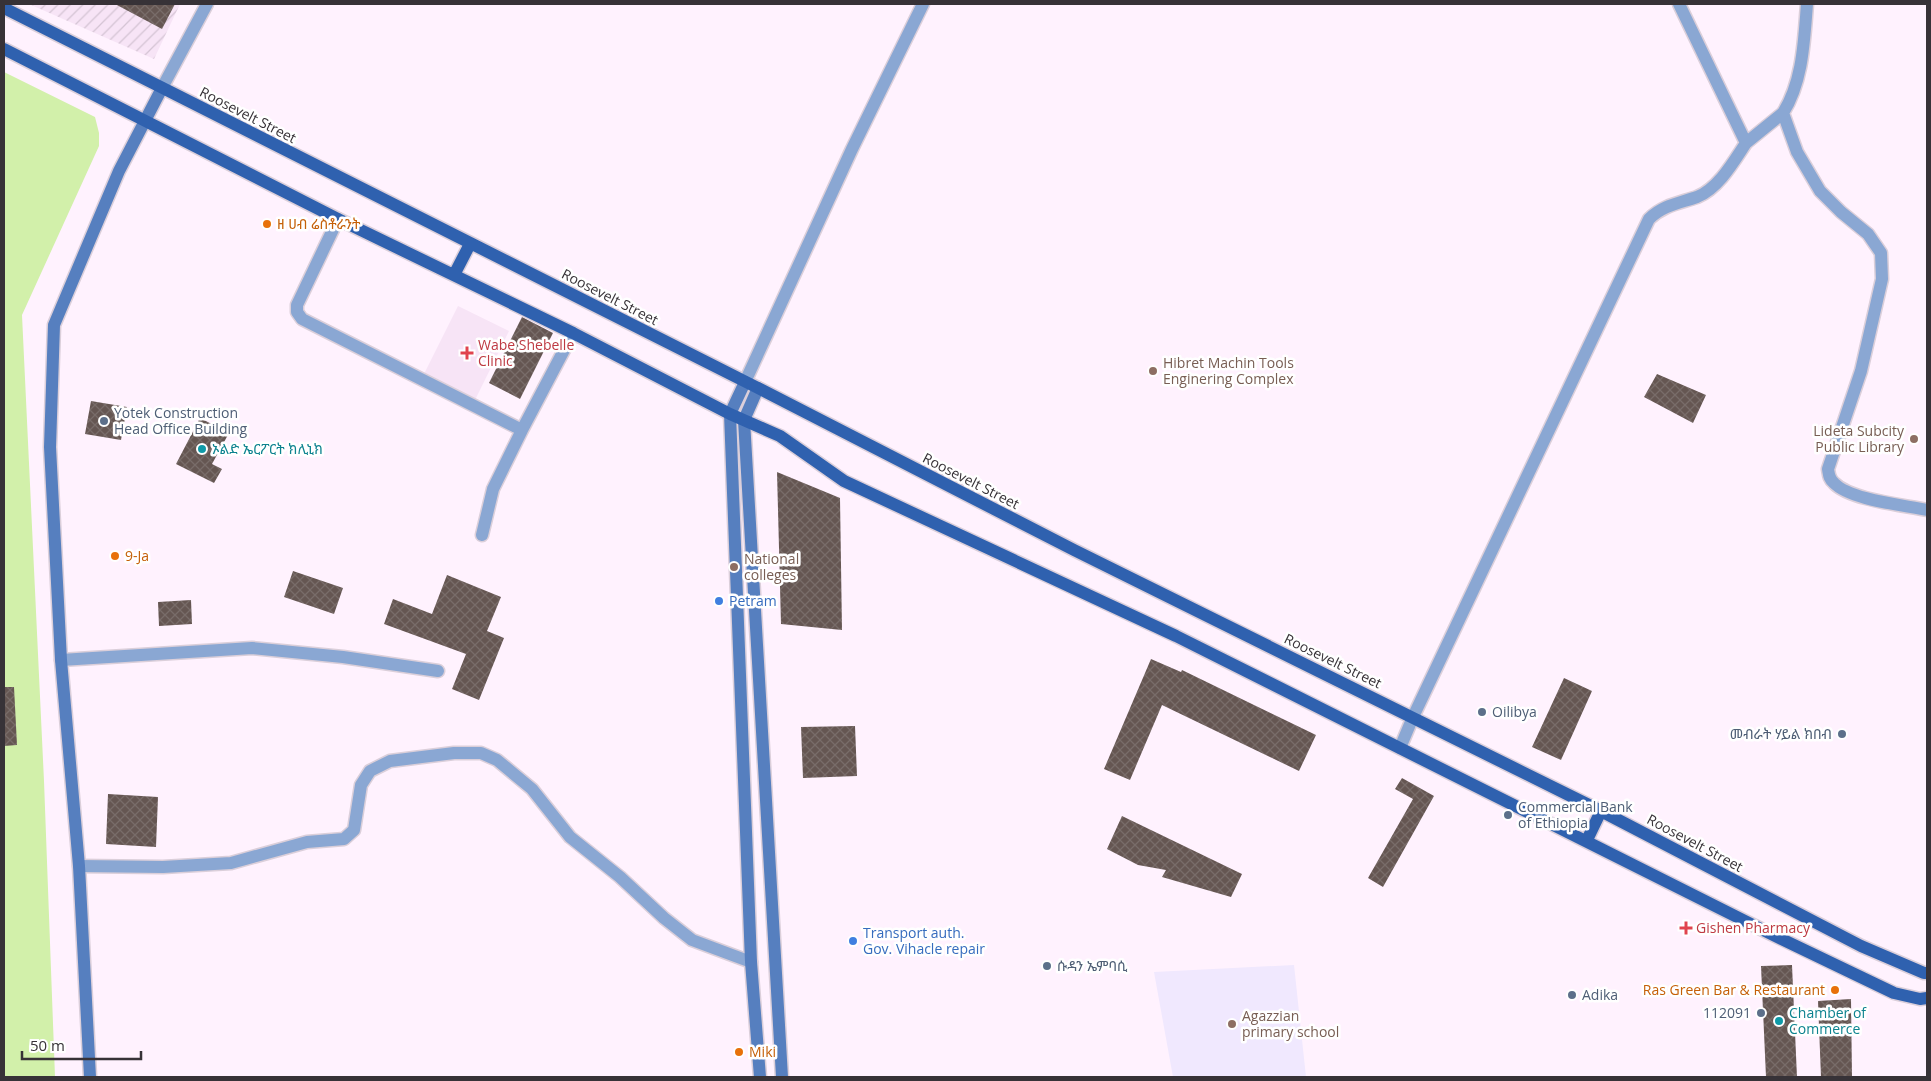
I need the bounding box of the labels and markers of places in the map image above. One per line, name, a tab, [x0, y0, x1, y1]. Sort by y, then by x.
place label: ዘ ሀብ ሬስቶራንት	[277, 214, 361, 233]
marker: ዘ ሀብ ሬስቶራንት	[261, 218, 273, 230]
place label: Wabe Shebelle Clinic	[478, 335, 574, 370]
marker: Wabe Shebelle Clinic	[460, 346, 474, 360]
place label: Hibret Machin Tools Enginering Complex	[1163, 353, 1294, 388]
marker: Hibret Machin Tools Enginering Complex	[1147, 365, 1159, 377]
place label: Yotek Construction Head Office Building	[114, 403, 248, 438]
marker: Yotek Construction Head Office Building	[98, 415, 110, 427]
place label: Lideta Subcity Public Library	[1813, 421, 1905, 456]
marker: Lideta Subcity Public Library	[1908, 433, 1920, 445]
place label: ኦልድ ኤርፖርት ክሊኒክ	[212, 439, 323, 458]
marker: ኦልድ ኤርፖርት ክሊኒክ	[196, 443, 208, 455]
place label: 9-Ja	[125, 546, 149, 565]
place label: National colleges	[744, 549, 799, 584]
marker: 9-Ja	[109, 550, 121, 562]
marker: National colleges	[728, 561, 740, 573]
place label: Petram	[729, 591, 777, 610]
marker: Petram	[713, 595, 725, 607]
place label: Oilibya	[1492, 702, 1537, 721]
marker: Oilibya	[1476, 706, 1488, 718]
place label: መብራት ሃይል ክበብ	[1730, 724, 1832, 743]
marker: መብራት ሃይል ክበብ	[1836, 728, 1848, 740]
place label: Commercial Bank of Ethiopia	[1518, 797, 1633, 832]
marker: Commercial Bank of Ethiopia	[1502, 809, 1514, 821]
place label: Gishen Pharmacy	[1696, 918, 1811, 937]
marker: Gishen Pharmacy	[1680, 922, 1692, 934]
place label: Transport auth. Gov. Vihacle repair	[863, 923, 985, 958]
marker: Transport auth. Gov. Vihacle repair	[847, 935, 859, 947]
place label: ሱዳን ኤምባሲ	[1057, 956, 1128, 975]
marker: ሱዳን ኤምባሲ	[1041, 960, 1053, 972]
place label: Ras Green Bar & Restaurant	[1643, 980, 1825, 999]
marker: Ras Green Bar & Restaurant	[1829, 984, 1841, 996]
place label: Adika	[1582, 985, 1618, 1004]
marker: Adika	[1566, 989, 1578, 1001]
place label: 112091	[1703, 1003, 1751, 1022]
place label: Chamber of Commerce	[1789, 1003, 1867, 1038]
place label: Agazzian primary school	[1242, 1006, 1339, 1041]
marker: 112091	[1755, 1007, 1767, 1019]
marker: Chamber of Commerce	[1773, 1015, 1785, 1027]
marker: Agazzian primary school	[1226, 1018, 1238, 1030]
place label: Miki	[749, 1042, 776, 1061]
marker: Miki	[733, 1046, 745, 1058]

